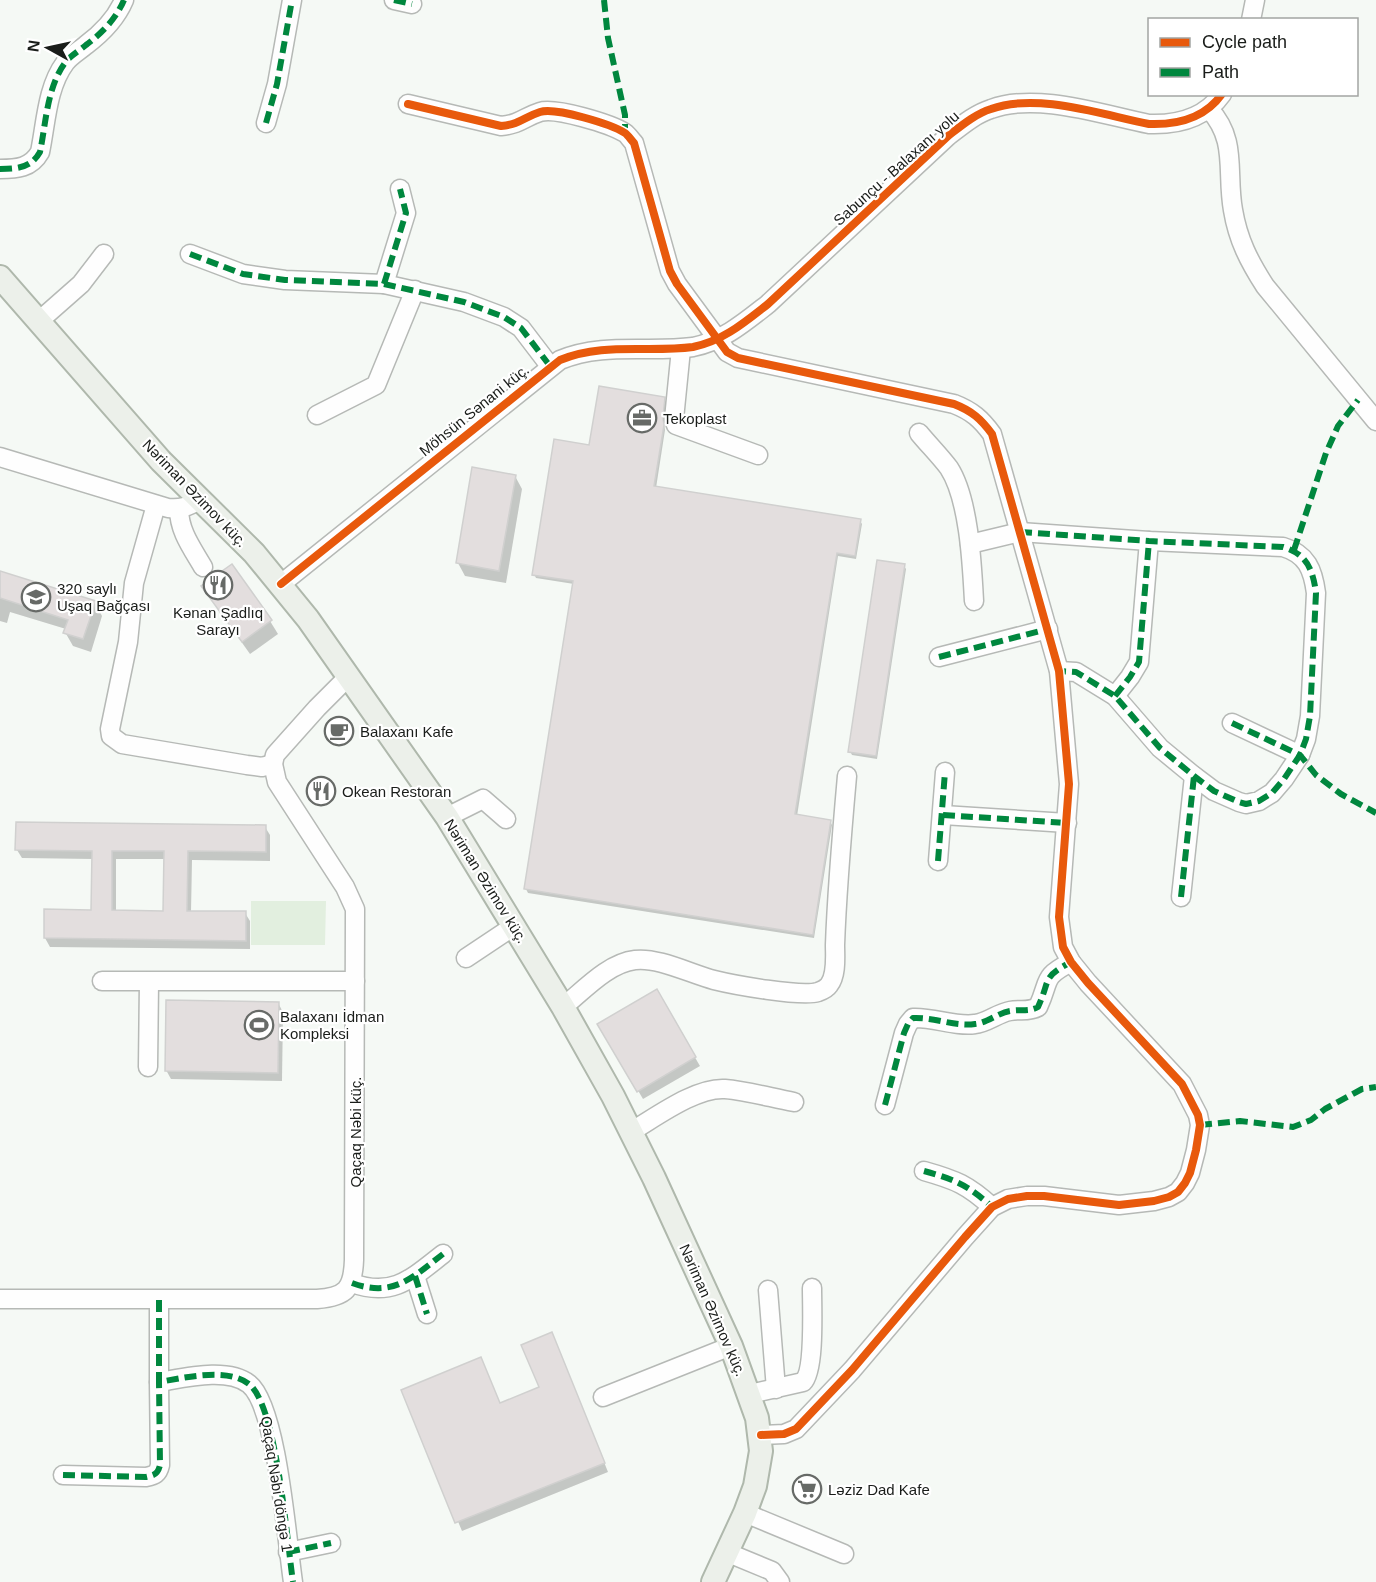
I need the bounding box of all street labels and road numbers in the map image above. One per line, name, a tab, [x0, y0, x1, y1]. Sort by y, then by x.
street label: Sabunçu - Balaxanı yolu	[830, 107, 962, 229]
street label: Möhsün Sənani küç.	[416, 361, 532, 459]
street label: Nəriman Əzimov küç.	[139, 436, 251, 550]
street label: Nəriman Əzimov küç.	[441, 816, 531, 946]
street label: Qaçaq Nəbi küç.	[347, 1077, 364, 1187]
street label: Nəriman Əzimov küç.	[676, 1241, 750, 1379]
street label: Qaçaq Nəbi döngə 1	[258, 1415, 296, 1553]

